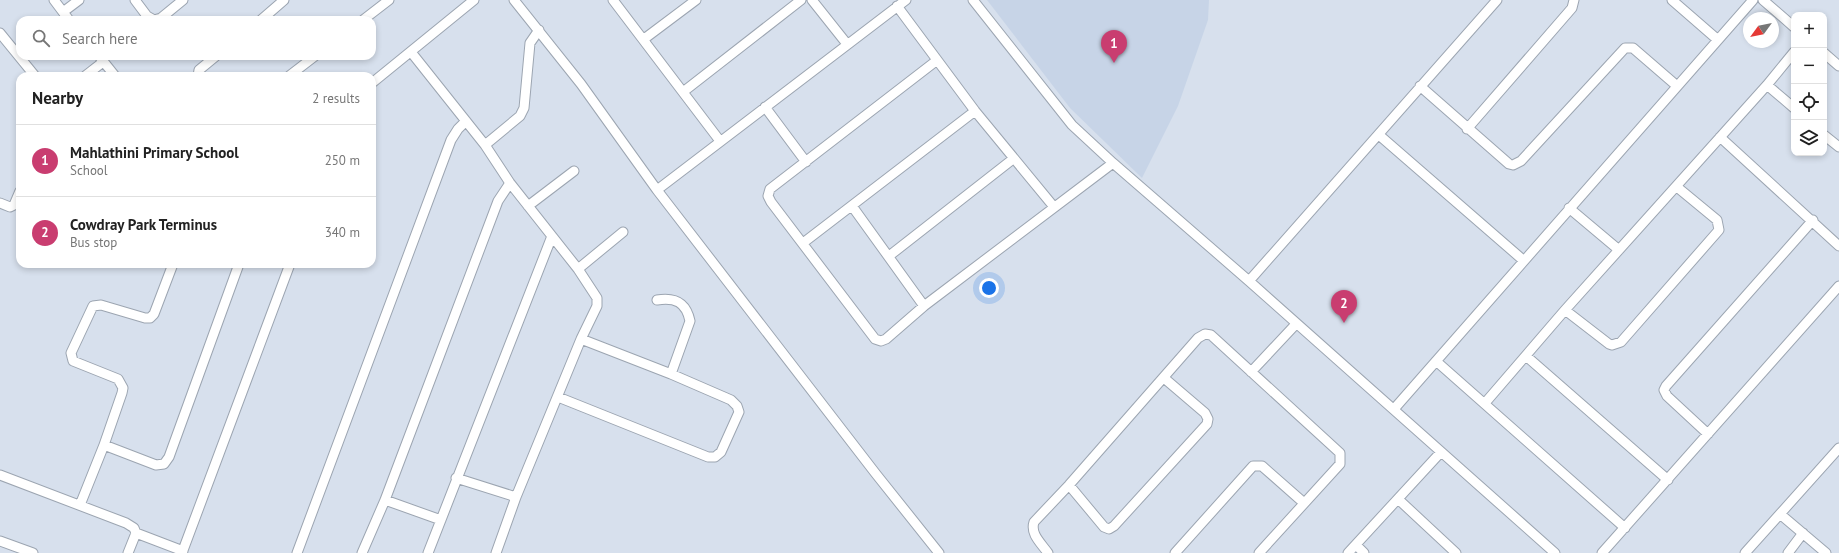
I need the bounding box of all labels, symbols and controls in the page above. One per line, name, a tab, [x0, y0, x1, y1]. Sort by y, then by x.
north arrow	[1743, 12, 1779, 48]
map controls	[1791, 12, 1827, 156]
button: +	[1791, 12, 1827, 48]
search box	[16, 16, 376, 60]
icon: search	[30, 27, 52, 49]
text: Search here	[62, 29, 138, 48]
pin: 1	[1101, 30, 1127, 63]
button: −	[1791, 48, 1827, 84]
button: locate	[1791, 84, 1827, 120]
text: Nearby	[32, 87, 83, 109]
text: 2 results	[312, 90, 360, 107]
button: layers	[1791, 120, 1827, 156]
text: Mahlathini Primary School	[70, 143, 239, 162]
text: 1	[41, 152, 49, 169]
text: 250 m	[325, 152, 360, 169]
text: School	[70, 162, 108, 179]
text: Cowdray Park Terminus	[70, 215, 217, 234]
text: 2	[41, 224, 49, 241]
text: 340 m	[325, 224, 360, 241]
text: Bus stop	[70, 234, 117, 251]
your location	[979, 278, 999, 298]
pin: 2	[1331, 290, 1357, 323]

